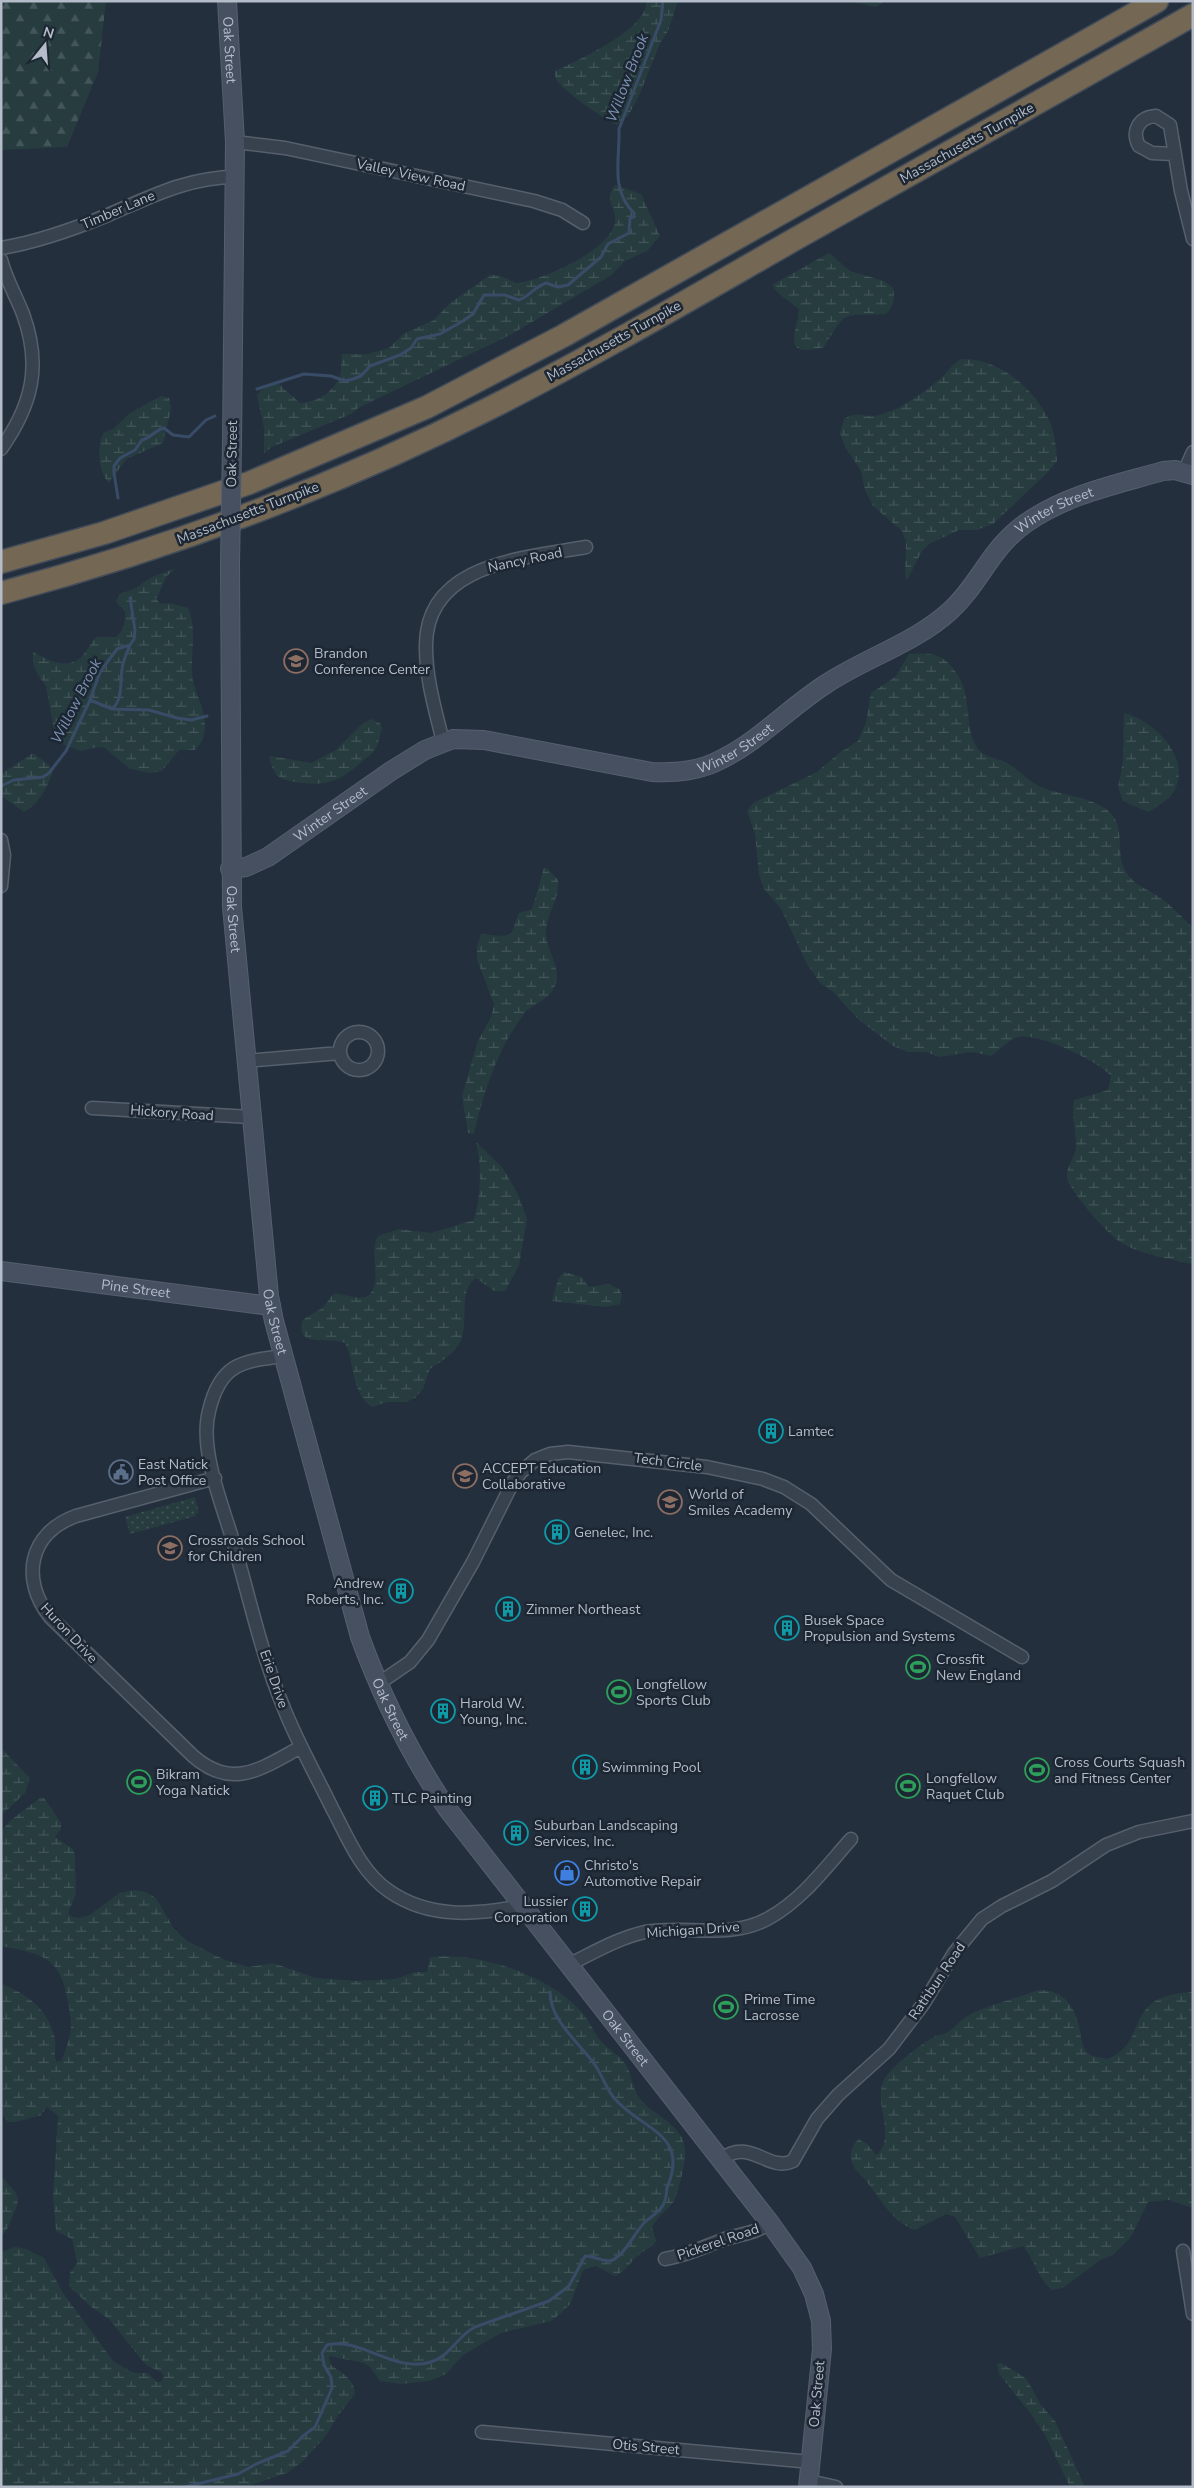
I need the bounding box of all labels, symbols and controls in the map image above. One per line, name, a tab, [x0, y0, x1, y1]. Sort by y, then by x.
street label: Oak Street	[218, 16, 241, 84]
north arrow	[20, 20, 70, 70]
text: N	[41, 22, 56, 44]
water label: Willow Brook	[601, 31, 653, 125]
street label: Massachusetts Turnpike	[897, 98, 1037, 188]
street label: Valley View Road	[354, 154, 467, 196]
street label: Timber Lane	[78, 186, 158, 234]
street label: Massachusetts Turnpike	[544, 296, 684, 386]
street label: Oak Street	[222, 420, 242, 488]
street label: Massachusetts Turnpike	[174, 477, 322, 549]
street label: Winter Street	[1011, 482, 1096, 538]
street label: Nancy Road	[486, 543, 564, 577]
place label: Brandon Conference Center	[314, 644, 430, 679]
school or university icon: Brandon Conference Center	[283, 648, 309, 674]
water label: Willow Brook	[46, 655, 106, 747]
street label: Winter Street	[695, 718, 777, 778]
street label: Winter Street	[289, 781, 371, 846]
street label: Oak Street	[222, 885, 246, 953]
street label: Hickory Road	[130, 1101, 214, 1125]
street label: Pine Street	[100, 1275, 172, 1302]
street label: Oak Street	[259, 1288, 292, 1357]
building icon: Lamtec	[758, 1418, 784, 1444]
place label: Lamtec	[788, 1422, 834, 1441]
street label: Tech Circle	[633, 1448, 703, 1476]
place label: East Natick Post Office	[138, 1455, 209, 1490]
public building icon: East Natick Post Office	[108, 1459, 134, 1485]
place label: ACCEPT Education Collaborative	[482, 1459, 601, 1494]
school or university icon: ACCEPT Education Collaborative	[452, 1463, 478, 1489]
place label: World of Smiles Academy	[688, 1485, 793, 1520]
school or university icon: World of Smiles Academy	[657, 1489, 683, 1515]
building icon: Genelec, Inc.	[544, 1519, 570, 1545]
place label: Genelec, Inc.	[574, 1523, 653, 1542]
place label: Crossroads School for Children	[188, 1531, 306, 1566]
school or university icon: Crossroads School for Children	[157, 1535, 183, 1561]
place label: Andrew Roberts, Inc.	[306, 1574, 384, 1609]
building icon: Andrew Roberts, Inc.	[388, 1578, 414, 1604]
building icon: Zimmer Northeast	[495, 1596, 521, 1622]
street label: Huron Drive	[36, 1599, 102, 1667]
place label: Zimmer Northeast	[526, 1600, 640, 1619]
place label: Busek Space Propulsion and Systems	[804, 1611, 955, 1646]
building icon: Busek Space Propulsion and Systems	[774, 1615, 800, 1641]
street label: Erie Drive	[255, 1647, 293, 1711]
place label: Crossfit New England	[936, 1650, 1021, 1685]
sports icon: Crossfit New England	[905, 1654, 931, 1680]
street label: Oak Street	[368, 1675, 414, 1744]
place label: Longfellow Sports Club	[636, 1675, 711, 1710]
sports icon: Longfellow Sports Club	[606, 1679, 632, 1705]
place label: Harold W. Young, Inc.	[459, 1694, 527, 1729]
building icon: Harold W. Young, Inc.	[430, 1698, 456, 1724]
place label: Cross Courts Squash and Fitness Center	[1054, 1753, 1185, 1788]
building icon: Swimming Pool	[572, 1754, 598, 1780]
sports icon: Cross Courts Squash and Fitness Center	[1024, 1757, 1050, 1783]
place label: Swimming Pool	[602, 1758, 702, 1777]
place label: Bikram Yoga Natick	[155, 1765, 231, 1800]
sports icon: Bikram Yoga Natick	[126, 1769, 152, 1795]
place label: Longfellow Raquet Club	[926, 1769, 1004, 1804]
sports icon: Longfellow Raquet Club	[895, 1773, 921, 1799]
building icon: TLC Painting	[362, 1785, 388, 1811]
place label: TLC Painting	[392, 1789, 472, 1808]
place label: Suburban Landscaping Services, Inc.	[534, 1816, 678, 1851]
building icon: Suburban Landscaping Services, Inc.	[503, 1820, 529, 1846]
place label: Christo's Automotive Repair	[584, 1856, 701, 1891]
shop icon: Christo's Automotive Repair	[554, 1860, 580, 1886]
place label: Lussier Corporation	[494, 1892, 568, 1927]
building icon: Lussier Corporation	[572, 1896, 598, 1922]
street label: Michigan Drive	[646, 1917, 740, 1943]
street label: Rathbun Road	[904, 1938, 970, 2024]
place label: Prime Time Lacrosse	[744, 1990, 815, 2025]
sports icon: Prime Time Lacrosse	[713, 1994, 739, 2020]
street label: Oak Street	[598, 2005, 654, 2070]
street label: Pickerel Road	[674, 2219, 762, 2265]
street label: Oak Street	[805, 2360, 829, 2428]
street label: Otis Street	[612, 2435, 681, 2459]

